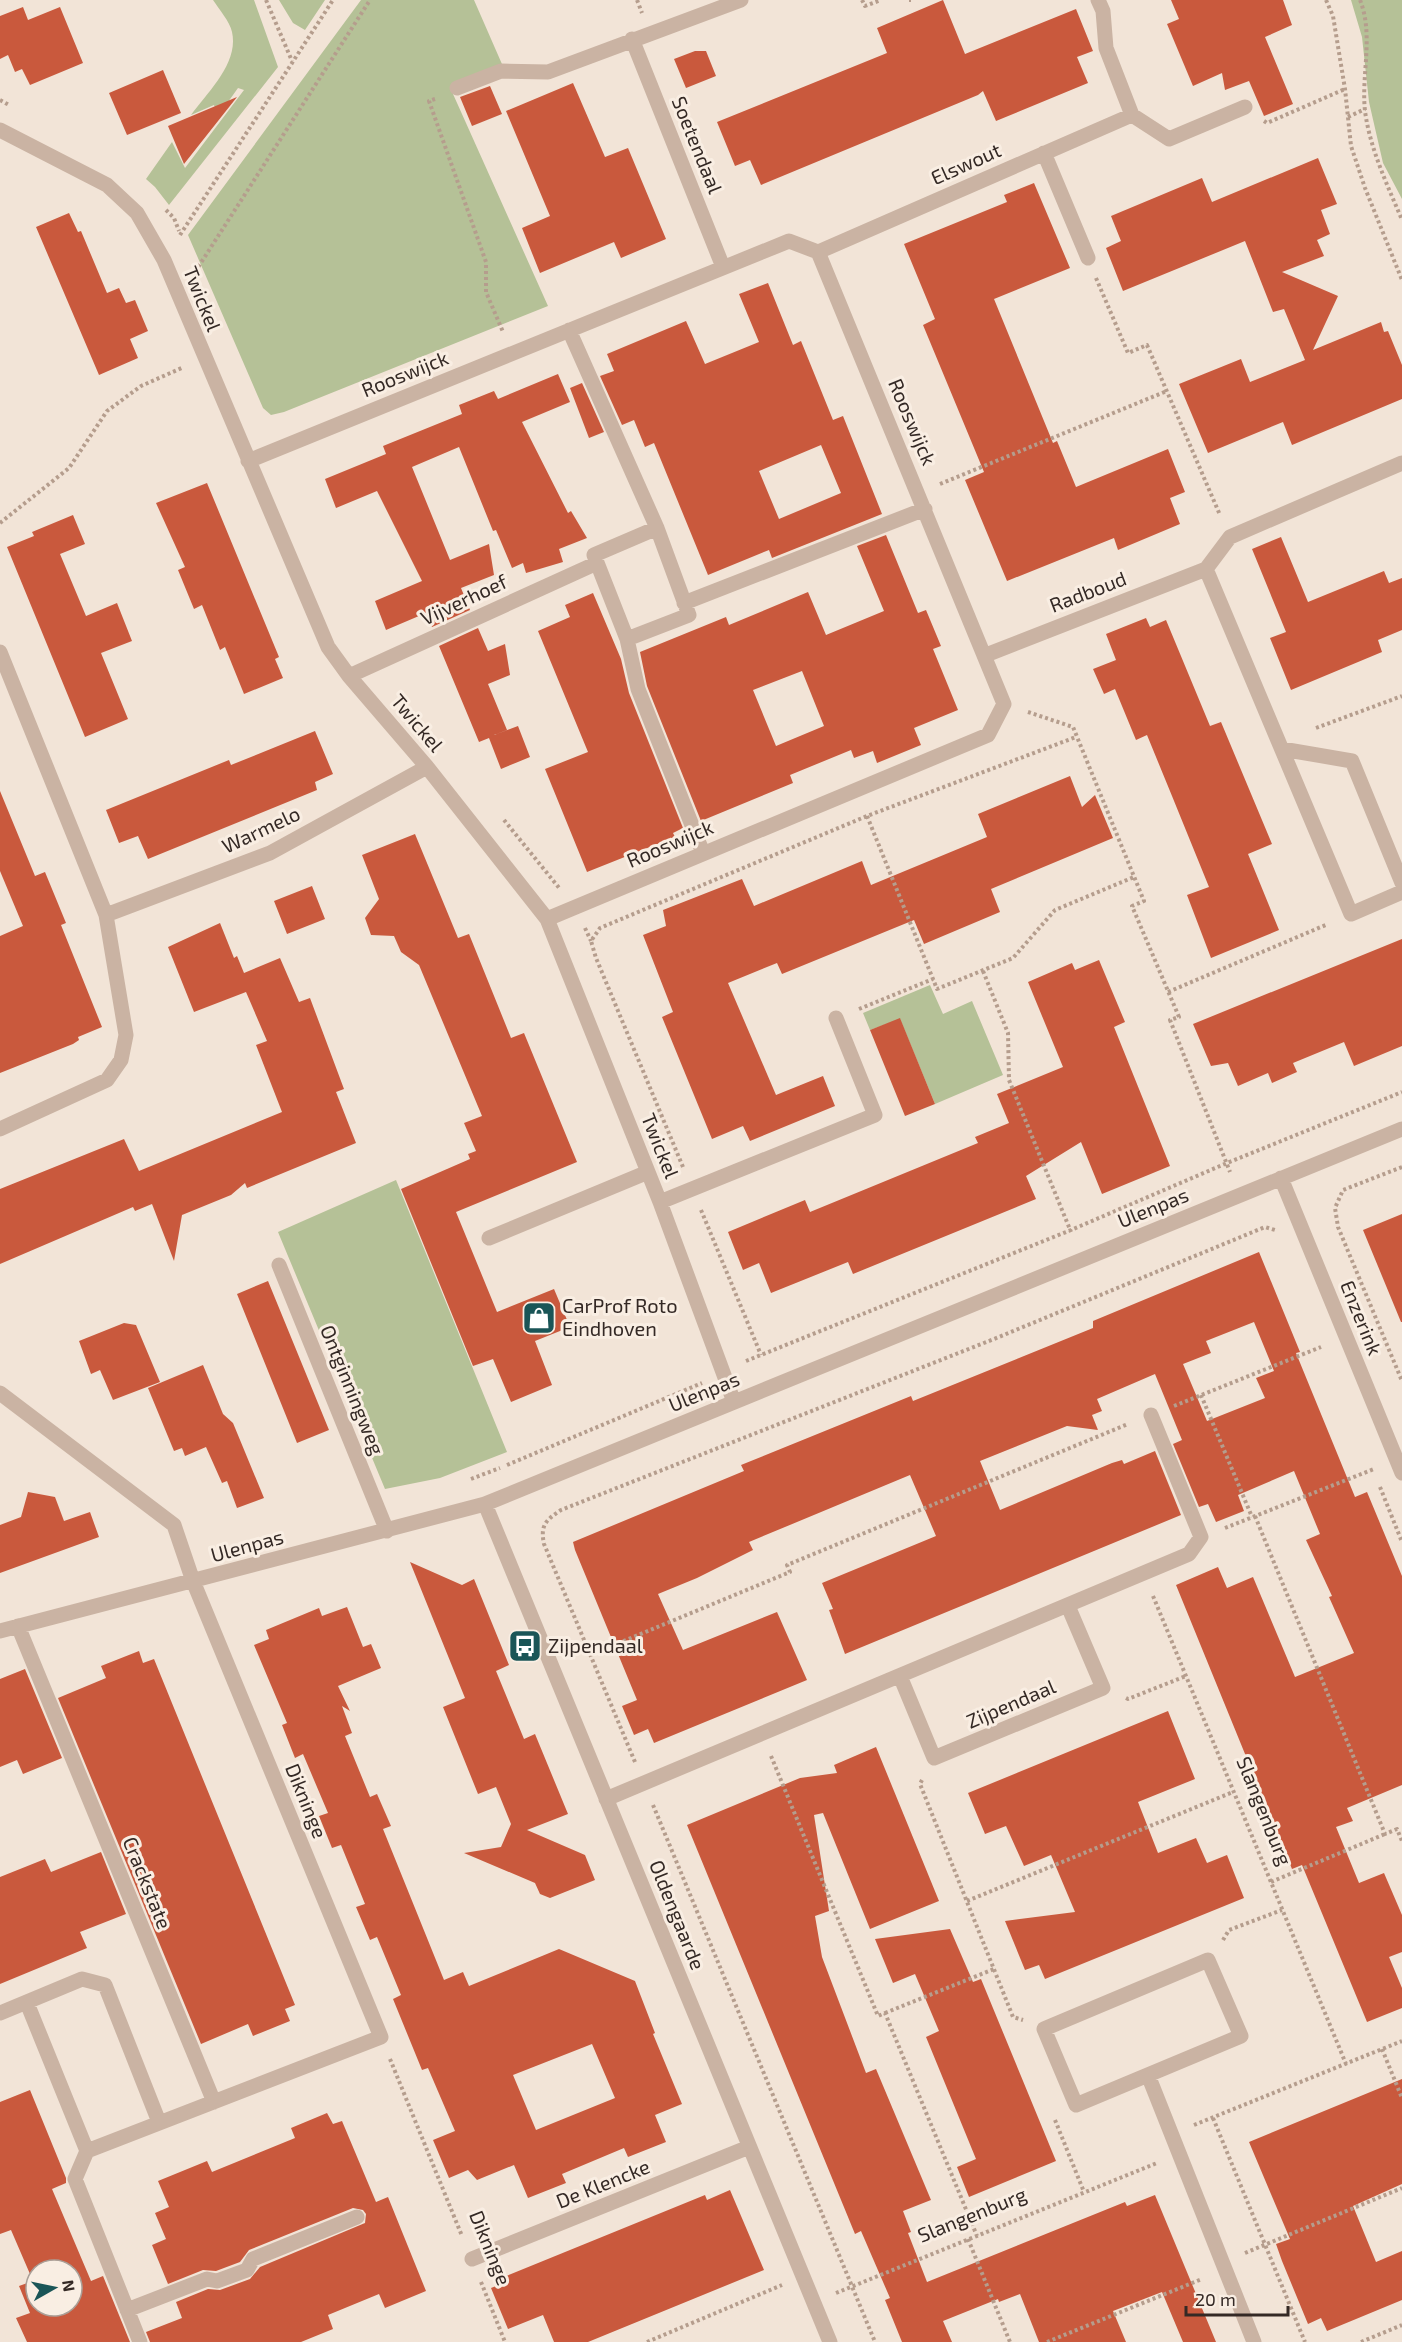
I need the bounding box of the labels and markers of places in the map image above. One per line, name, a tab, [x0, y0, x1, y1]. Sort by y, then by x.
place label: CarProf Roto Eindhoven	[562, 1293, 678, 1340]
shop icon: CarProf Roto Eindhoven	[521, 1300, 557, 1336]
bus stop icon: Zijpendaal	[507, 1628, 543, 1664]
place label: Zijpendaal	[548, 1633, 643, 1657]

